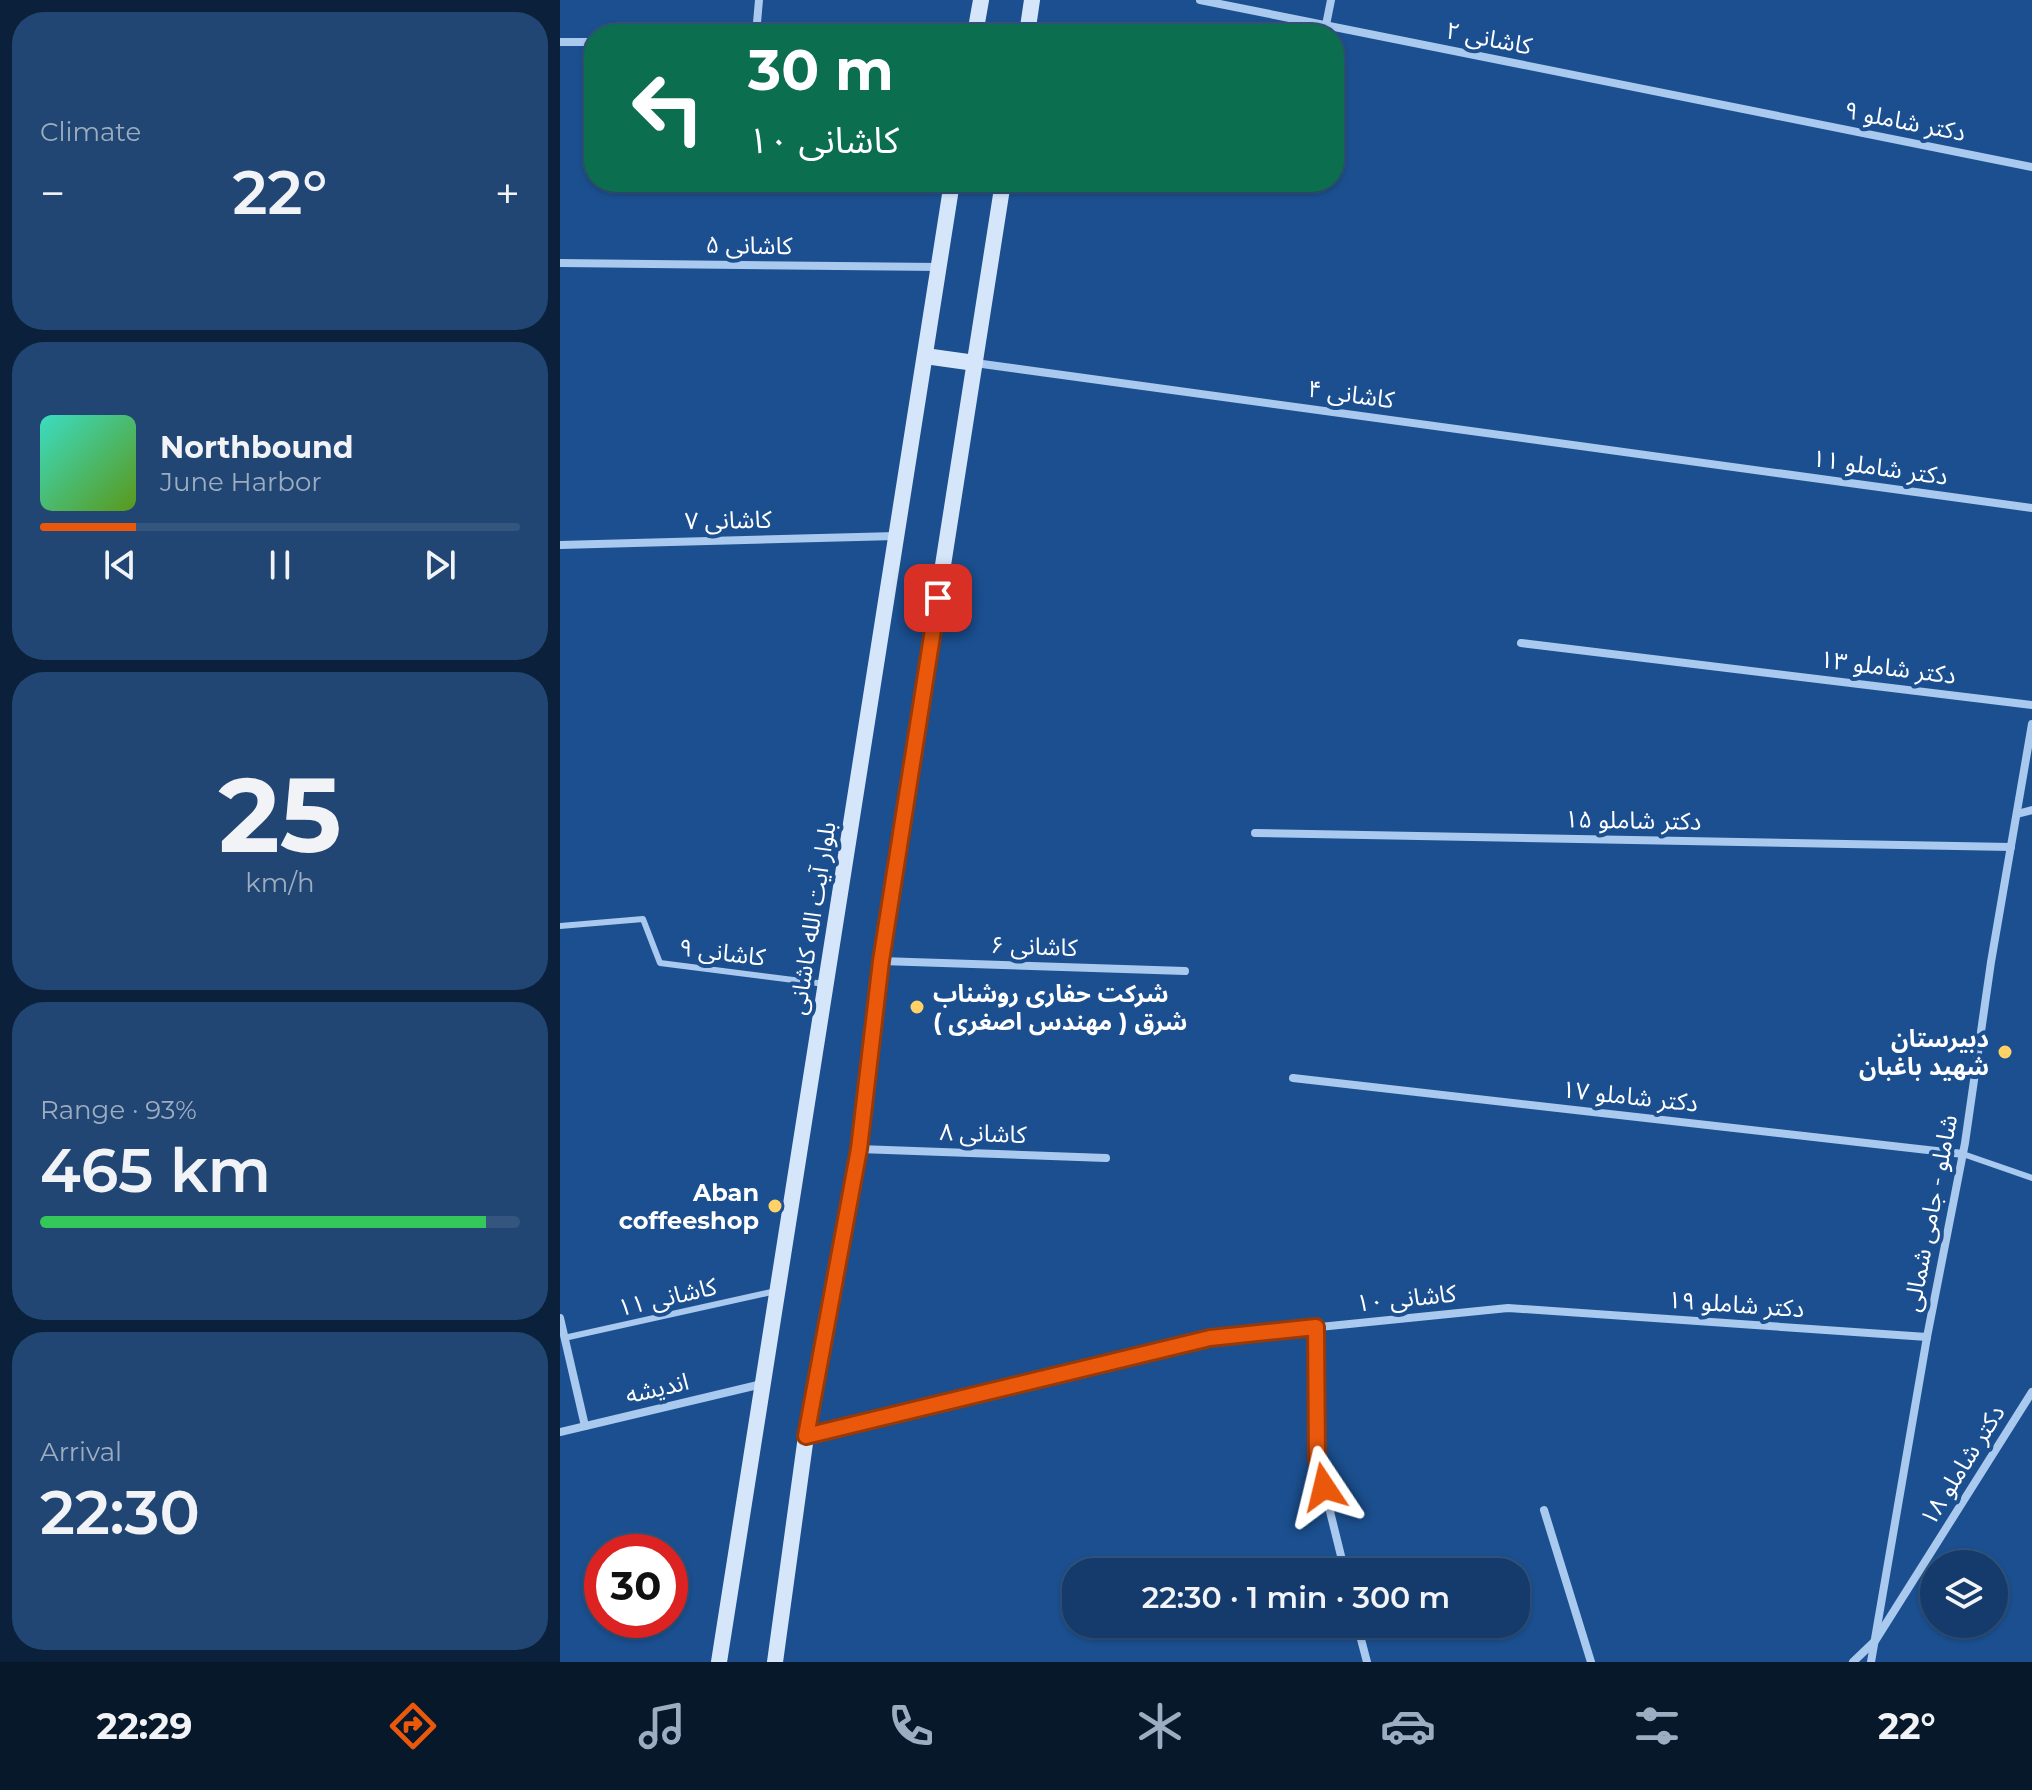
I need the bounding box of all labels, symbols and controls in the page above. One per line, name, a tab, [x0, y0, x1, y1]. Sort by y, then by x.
street label: کاشانی ۲	[1444, 15, 1535, 61]
text: 30 m	[748, 36, 894, 104]
icon: left	[616, 56, 720, 160]
street label: دکتر شاملو ۹	[1842, 95, 1968, 147]
text: Climate	[40, 116, 141, 148]
text: کاشانی ۱۰	[748, 118, 899, 162]
text: 22°	[233, 156, 327, 229]
text: −	[40, 166, 65, 220]
text: +	[495, 166, 520, 220]
street label: کاشانی ۵	[705, 230, 794, 260]
street label: کاشانی ۴	[1306, 374, 1397, 415]
text: Northbound	[160, 429, 354, 466]
street label: دکتر شاملو ۱۱	[1810, 443, 1950, 491]
text: June Harbor	[160, 466, 322, 498]
street label: کاشانی ۷	[684, 505, 773, 535]
icon: previous	[98, 543, 142, 587]
icon: pause	[258, 543, 302, 587]
icon: next	[418, 543, 462, 587]
pin	[904, 564, 972, 632]
icon: arrive	[916, 576, 960, 620]
street label: دکتر شاملو ۱۳	[1818, 644, 1958, 690]
text: 25	[218, 751, 342, 878]
street label: دکتر شاملو ۱۵	[1564, 804, 1702, 836]
street label: بلوار آیت الله کاشانی	[782, 819, 842, 1017]
text: km/h	[245, 867, 315, 899]
street label: کاشانی ۶	[990, 930, 1079, 962]
street label: کاشانی ۹	[677, 932, 768, 972]
place label: شرکت حفاری روشناب شرق ( مهندس اصغری )	[933, 979, 1187, 1036]
marker: شرکت حفاری روشناب شرق ( مهندس اصغری )	[908, 998, 926, 1016]
place label: دبیرستان شهید باغبان	[1859, 1024, 1989, 1081]
marker: دبیرستان شهید باغبان	[1996, 1043, 2014, 1061]
street label: دکتر شاملو ۱۷	[1560, 1074, 1700, 1118]
text: Range · 93%	[40, 1094, 197, 1126]
street label: شاملو - جامی شمالی	[1897, 1112, 1963, 1314]
street label: کاشانی ۸	[939, 1117, 1028, 1149]
text: 465 km	[40, 1134, 271, 1207]
place label: Aban coffeeshop	[619, 1178, 759, 1235]
marker: Aban coffeeshop	[766, 1197, 784, 1215]
street label: کاشانی ۱۱	[615, 1271, 720, 1322]
street label: کاشانی ۱۰	[1354, 1278, 1459, 1318]
street label: دکتر شاملو ۱۹	[1667, 1285, 1805, 1323]
street label: اندیشه	[622, 1367, 692, 1409]
street label: دکتر شاملو ۱۸	[1913, 1399, 2011, 1531]
text: Arrival	[40, 1436, 122, 1468]
position arrow	[1282, 1445, 1366, 1529]
text: 22:30	[40, 1476, 200, 1549]
speed limit sign: 30	[584, 1534, 688, 1638]
map controls	[1920, 1550, 2008, 1638]
button: layers	[1920, 1550, 2008, 1638]
text: 22:30 · 1 min · 300 m	[1142, 1579, 1450, 1616]
icon: directions	[385, 1698, 441, 1754]
icon: music	[634, 1698, 690, 1754]
icon: phone	[883, 1698, 939, 1754]
icon: climate	[1132, 1698, 1188, 1754]
icon: car	[1380, 1698, 1436, 1754]
icon: filters	[1629, 1698, 1685, 1754]
text: 22:29	[96, 1704, 192, 1748]
text: 22°	[1878, 1704, 1936, 1748]

